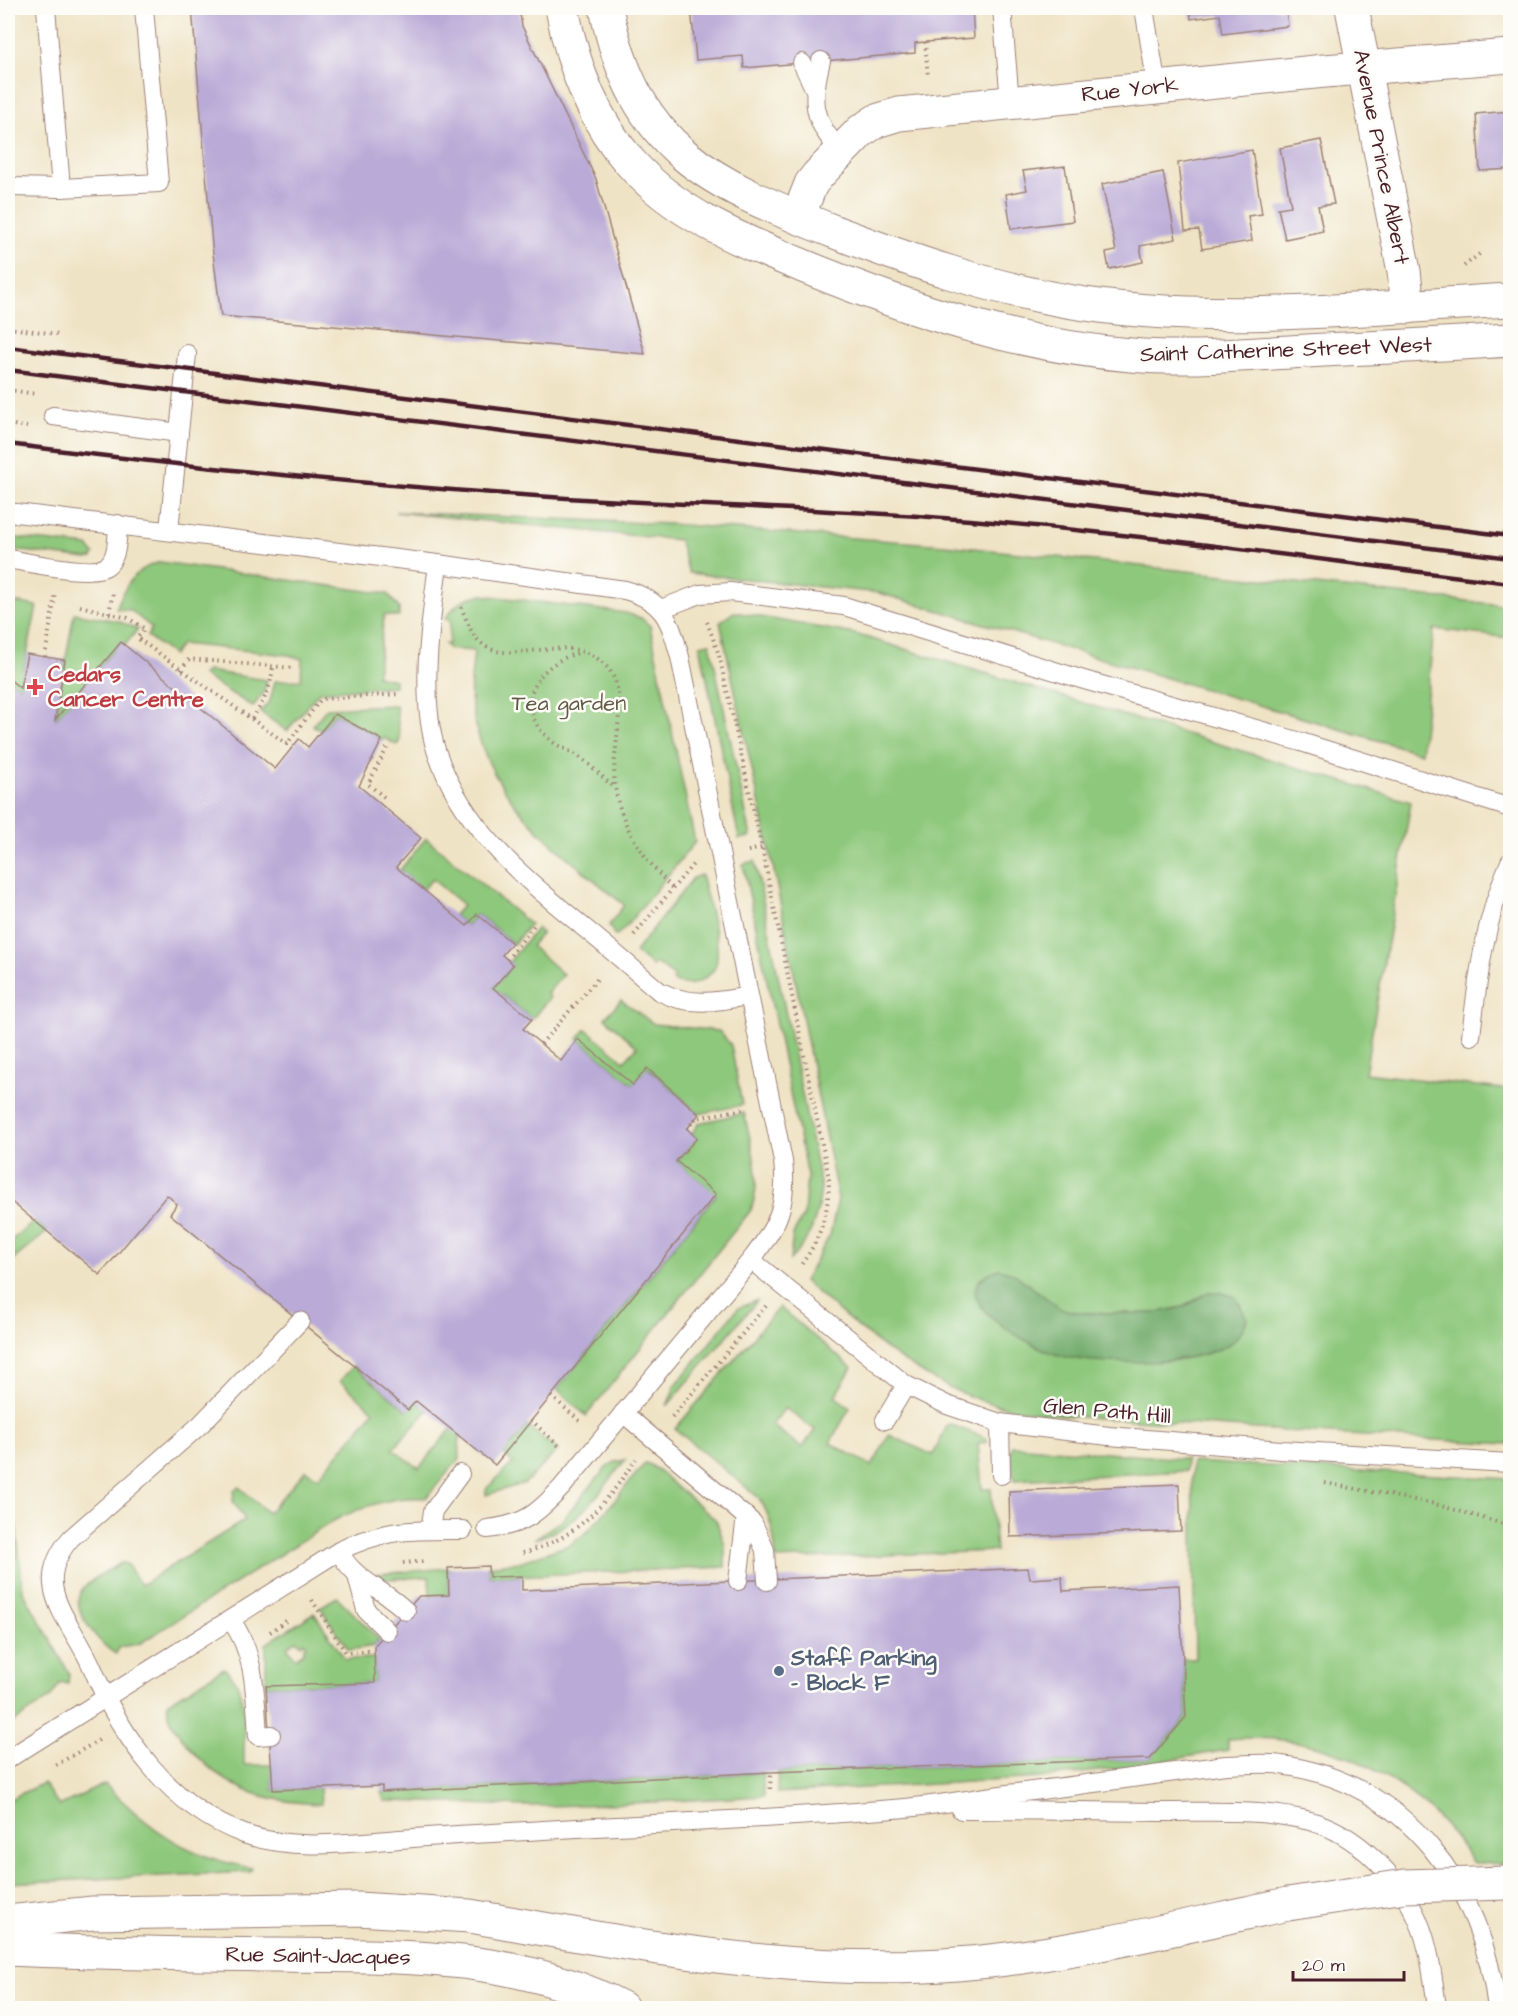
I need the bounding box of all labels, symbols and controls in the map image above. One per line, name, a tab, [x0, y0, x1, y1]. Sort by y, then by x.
street label: Avenue Prince Albert	[1345, 47, 1417, 267]
street label: Rue York	[1080, 69, 1181, 111]
street label: Saint Catherine Street West	[1139, 329, 1433, 371]
place label: Cedars Cancer Centre	[48, 659, 204, 715]
marker: Cedars Cancer Centre	[26, 678, 44, 696]
park label: Tea garden	[512, 688, 626, 720]
street label: Glen Path Hill	[1042, 1390, 1172, 1432]
place label: Staff Parking - Block F	[790, 1643, 937, 1699]
marker: Staff Parking - Block F	[772, 1664, 786, 1678]
street label: Rue Saint-Jacques	[225, 1939, 411, 1973]
scale bar	[1293, 1944, 1404, 1982]
text: 20 m	[1302, 1953, 1345, 1978]

